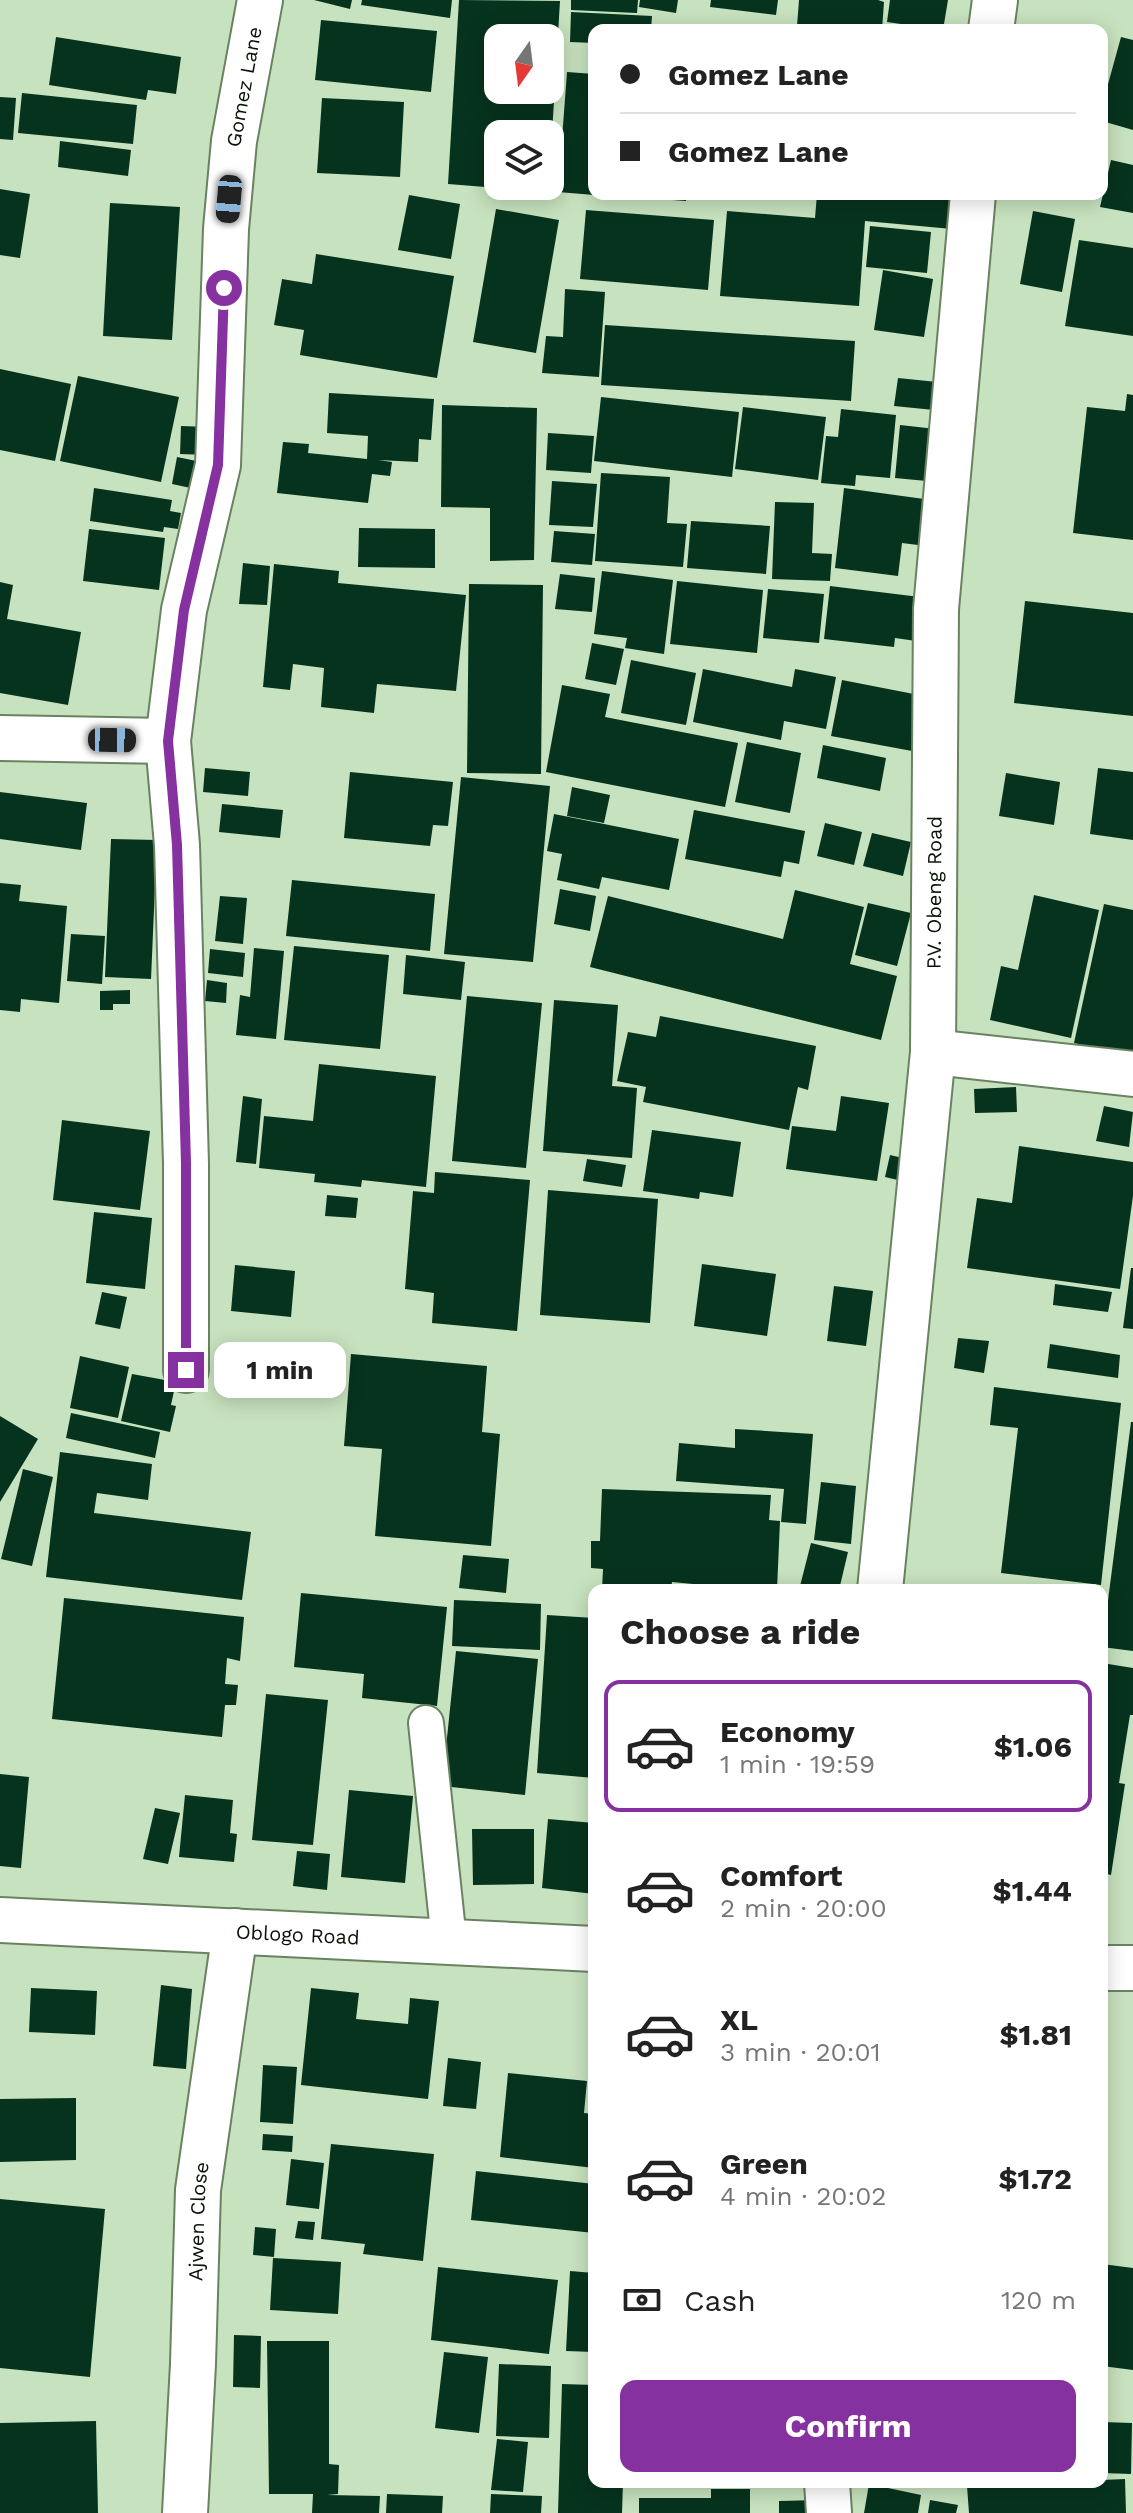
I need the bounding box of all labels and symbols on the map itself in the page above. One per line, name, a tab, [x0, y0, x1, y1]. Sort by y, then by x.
north arrow	[484, 24, 564, 104]
street label: Gomez Lane	[221, 25, 267, 149]
car	[215, 174, 243, 224]
route start	[206, 270, 242, 306]
car	[88, 728, 136, 752]
street label: P.V. Obeng Road	[922, 816, 947, 969]
callout: 1 min	[214, 1342, 346, 1398]
route end	[168, 1352, 204, 1388]
street label: Oblogo Road	[235, 1920, 360, 1950]
street label: Ajwen Close	[183, 2160, 214, 2281]

